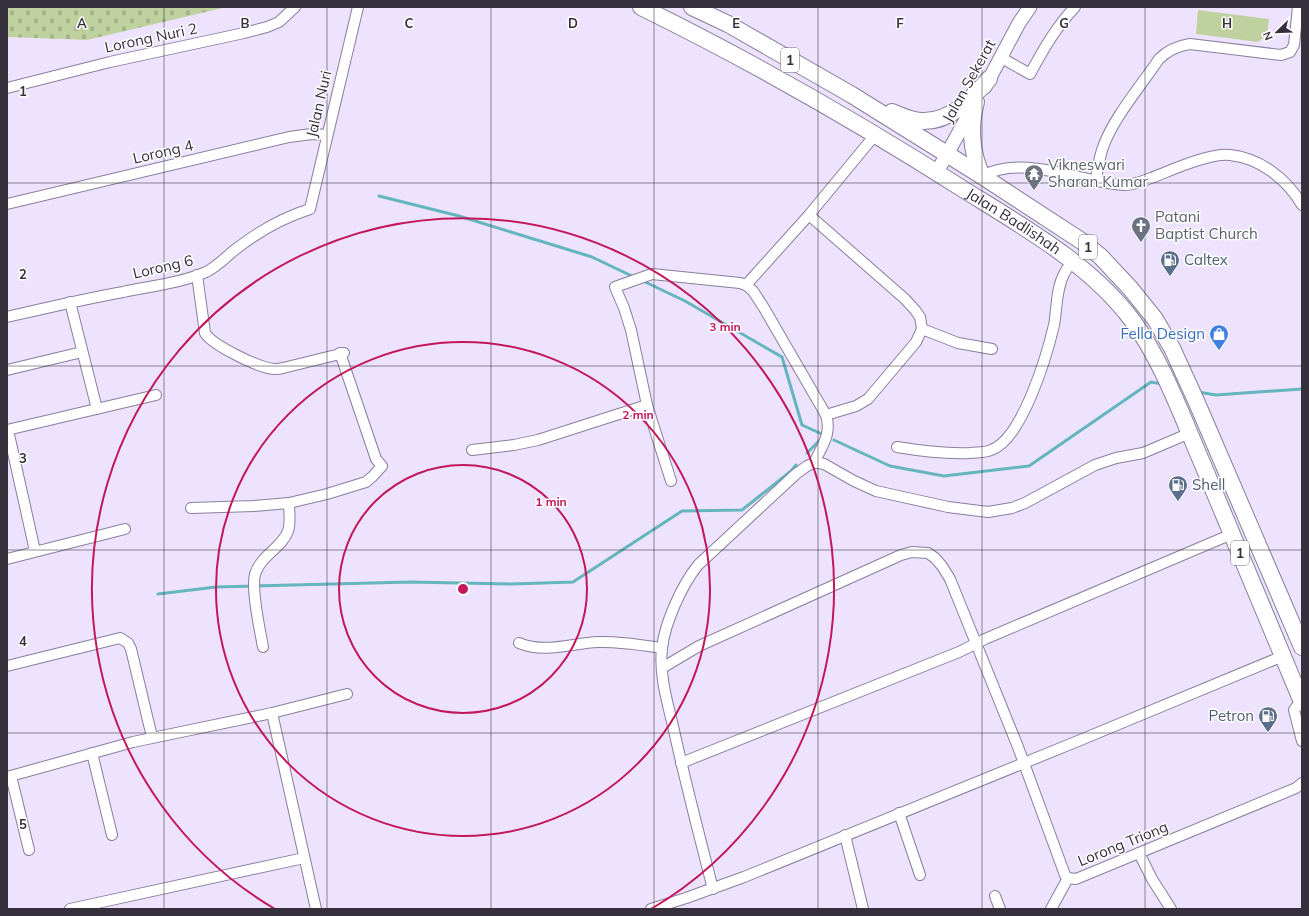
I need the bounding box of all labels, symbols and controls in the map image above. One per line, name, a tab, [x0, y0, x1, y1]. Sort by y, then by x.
north arrow	[1257, 12, 1297, 52]
text: A	[77, 15, 87, 31]
text: B	[241, 15, 250, 31]
text: C	[405, 15, 414, 31]
text: D	[568, 15, 578, 31]
text: E	[732, 15, 740, 31]
text: F	[896, 15, 904, 31]
text: G	[1059, 15, 1069, 31]
text: H	[1222, 15, 1232, 31]
street label: Lorong Nuri 2	[103, 18, 199, 57]
text: N	[1260, 29, 1276, 42]
street label: Jalan Sekerat	[938, 36, 999, 126]
road number: 1	[781, 48, 799, 72]
street label: Jalan Nuri	[302, 69, 335, 139]
text: 1	[19, 83, 27, 99]
street label: Lorong 4	[131, 135, 195, 168]
place label: Vikneswari Sharan Kumar	[1048, 155, 1148, 191]
temple icon: Vikneswari Sharan Kumar	[1023, 163, 1045, 191]
street label: Jalan Badlishah	[963, 183, 1065, 258]
place label: Patani Baptist Church	[1155, 207, 1258, 243]
church icon: Patani Baptist Church	[1130, 215, 1152, 243]
road number: 1	[1079, 235, 1097, 259]
fuel station icon: Caltex	[1159, 249, 1181, 277]
street label: Lorong 6	[131, 250, 195, 283]
place label: Caltex	[1184, 250, 1228, 269]
text: 2	[19, 266, 27, 282]
text: 3 min	[709, 319, 741, 334]
shop icon: Fella Design	[1208, 323, 1230, 351]
place label: Fella Design	[1120, 324, 1205, 343]
text: 2 min	[622, 407, 654, 422]
text: 3	[19, 450, 27, 466]
fuel station icon: Shell	[1167, 474, 1189, 502]
place label: Shell	[1192, 475, 1225, 494]
text: 1 min	[535, 494, 567, 509]
road number: 1	[1231, 541, 1249, 565]
centre of rings	[456, 582, 470, 596]
text: 4	[19, 633, 27, 649]
fuel station icon: Petron	[1257, 705, 1279, 733]
place label: Petron	[1208, 706, 1254, 725]
text: 5	[19, 816, 27, 832]
street label: Lorong Triong	[1075, 817, 1171, 870]

